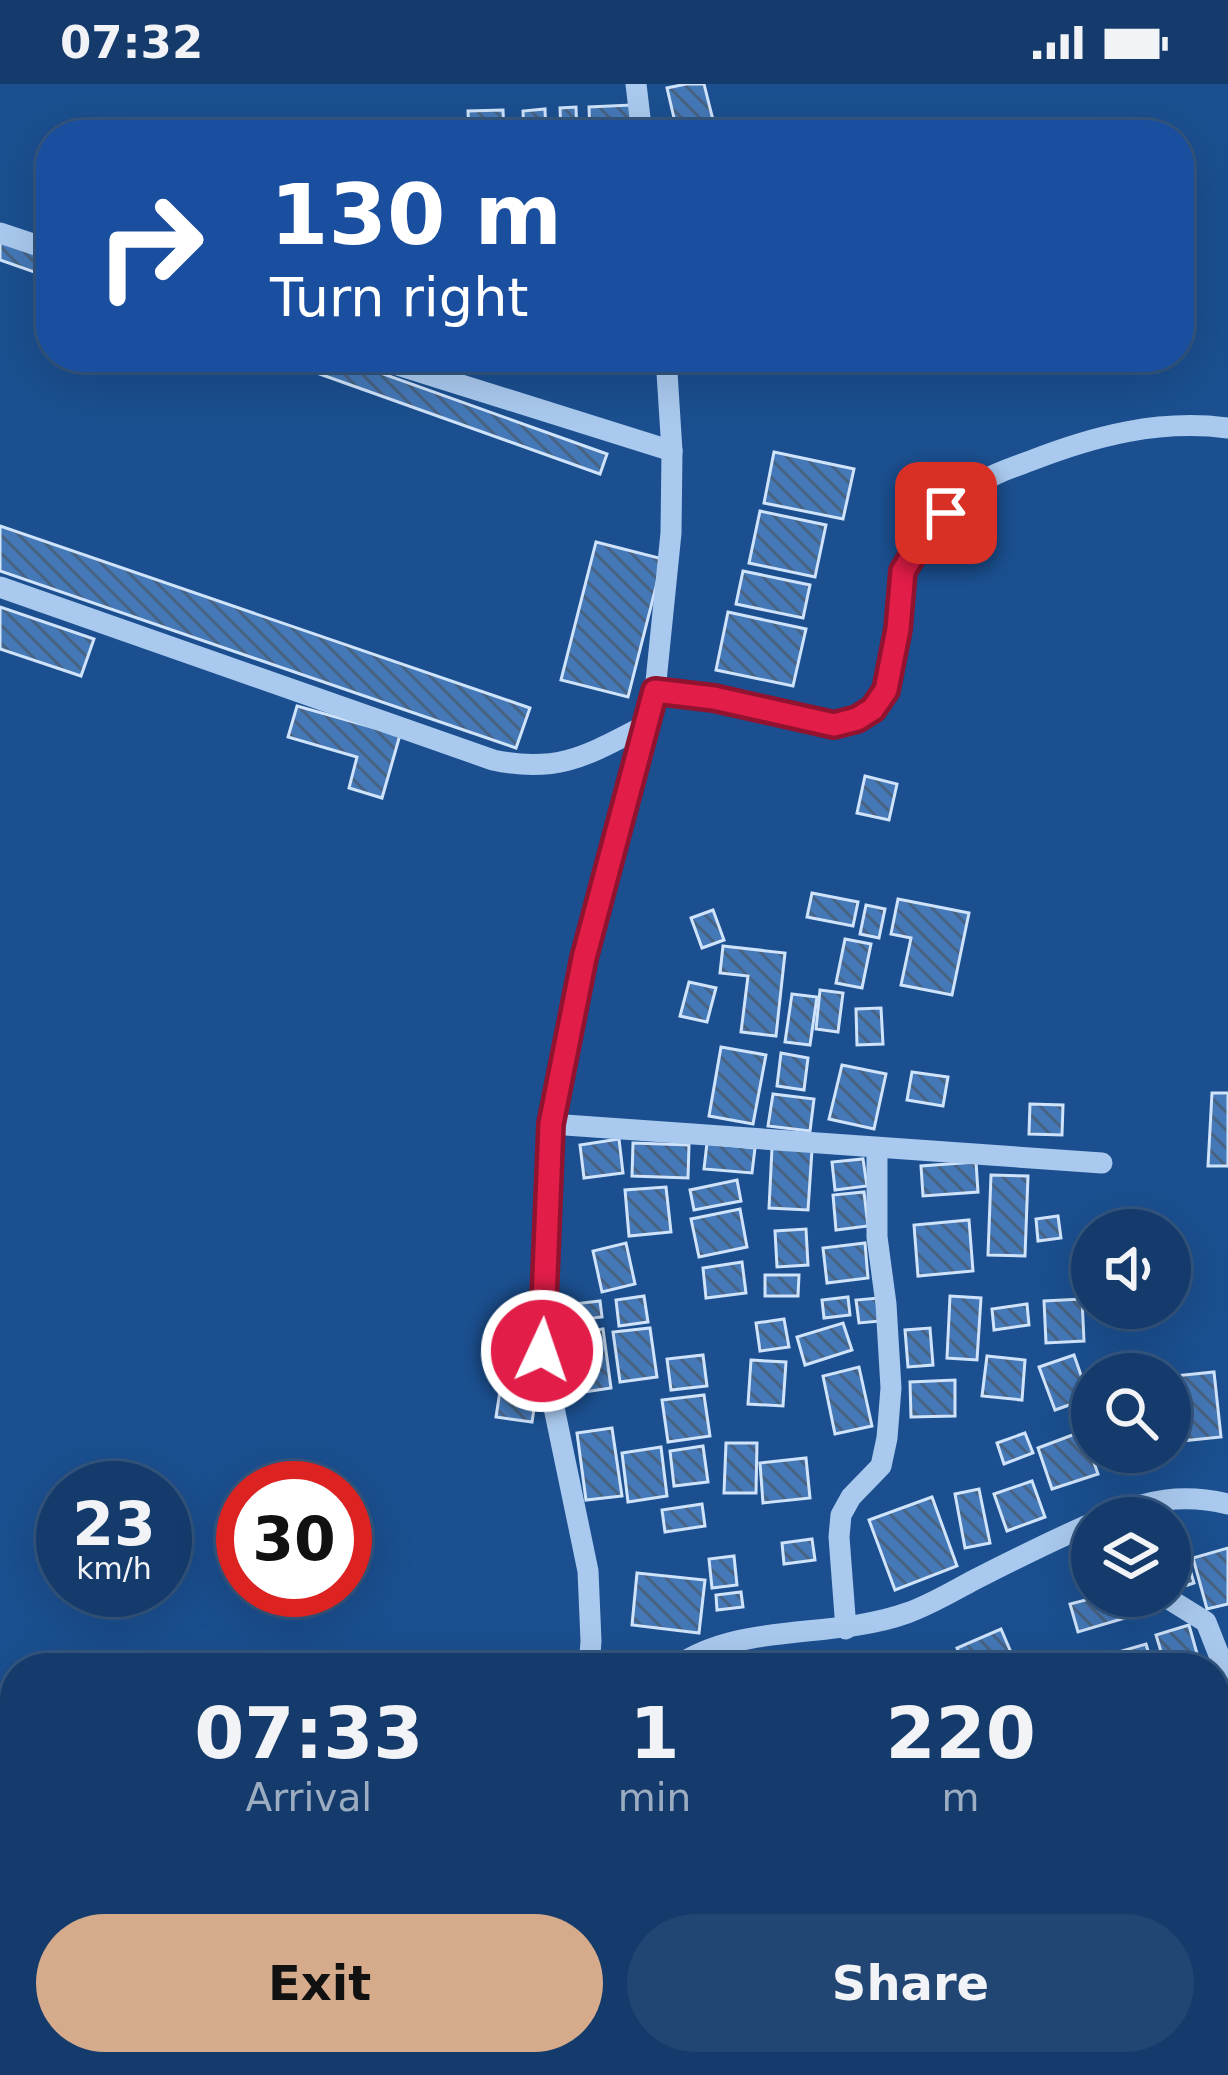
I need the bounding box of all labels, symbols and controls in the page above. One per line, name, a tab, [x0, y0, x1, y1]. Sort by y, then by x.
text: 07:32	[60, 16, 203, 69]
text: 130 m	[270, 166, 562, 264]
icon: right	[72, 168, 228, 324]
text: Turn right	[270, 266, 529, 329]
pin	[895, 462, 997, 564]
icon: arrive	[913, 480, 979, 546]
map controls	[1071, 1209, 1191, 1617]
button: sound	[1071, 1209, 1191, 1329]
position arrow	[479, 1288, 605, 1414]
button: search	[1071, 1353, 1191, 1473]
speed limit sign: 30	[216, 1461, 372, 1617]
text: 23	[72, 1489, 156, 1559]
button: layers	[1071, 1497, 1191, 1617]
text: km/h	[76, 1551, 152, 1586]
text: 07:33	[194, 1691, 423, 1775]
text: 1	[629, 1691, 679, 1775]
text: 220	[885, 1691, 1036, 1775]
text: Arrival	[245, 1775, 372, 1820]
text: min	[618, 1775, 691, 1820]
text: m	[942, 1775, 980, 1820]
button: Exit	[36, 1914, 603, 2052]
button: Share	[627, 1914, 1194, 2052]

